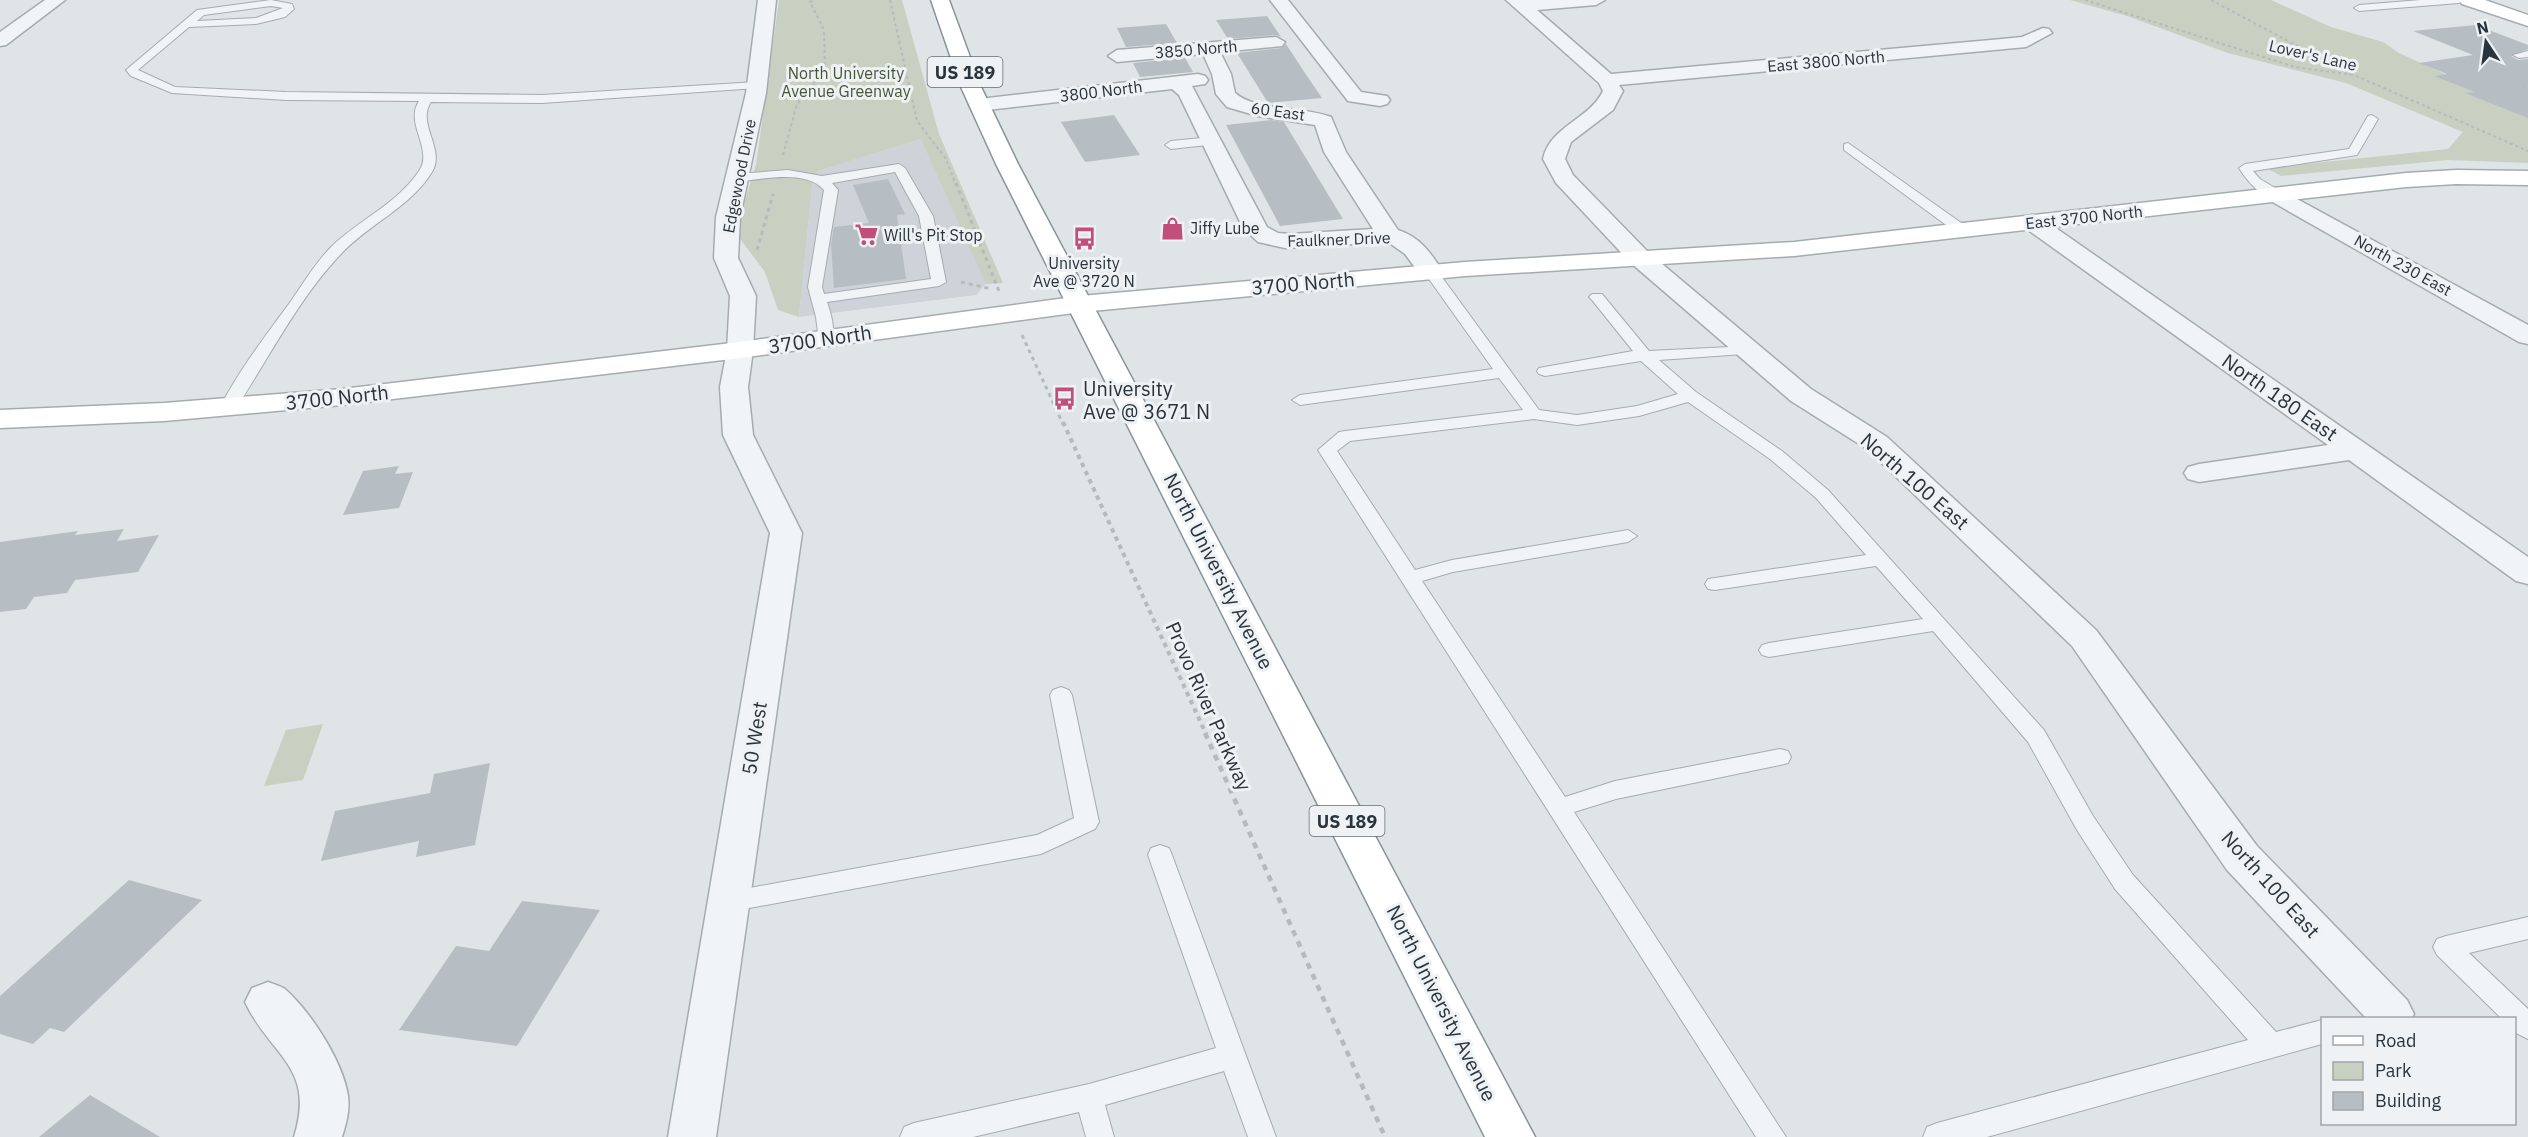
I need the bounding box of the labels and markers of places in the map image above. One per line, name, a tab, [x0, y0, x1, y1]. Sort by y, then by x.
shop icon: Jiffy Lube	[1159, 215, 1185, 241]
place label: Jiffy Lube	[1190, 218, 1260, 238]
supermarket icon: Will's Pit Stop	[853, 222, 879, 248]
place label: Will's Pit Stop	[884, 225, 983, 245]
bus stop icon: University Ave @ 3720 N	[1071, 225, 1097, 251]
place label: University Ave @ 3720 N	[1033, 253, 1135, 291]
place label: University Ave @ 3671 N	[1083, 375, 1210, 425]
bus stop icon: University Ave @ 3671 N	[1052, 386, 1078, 412]

